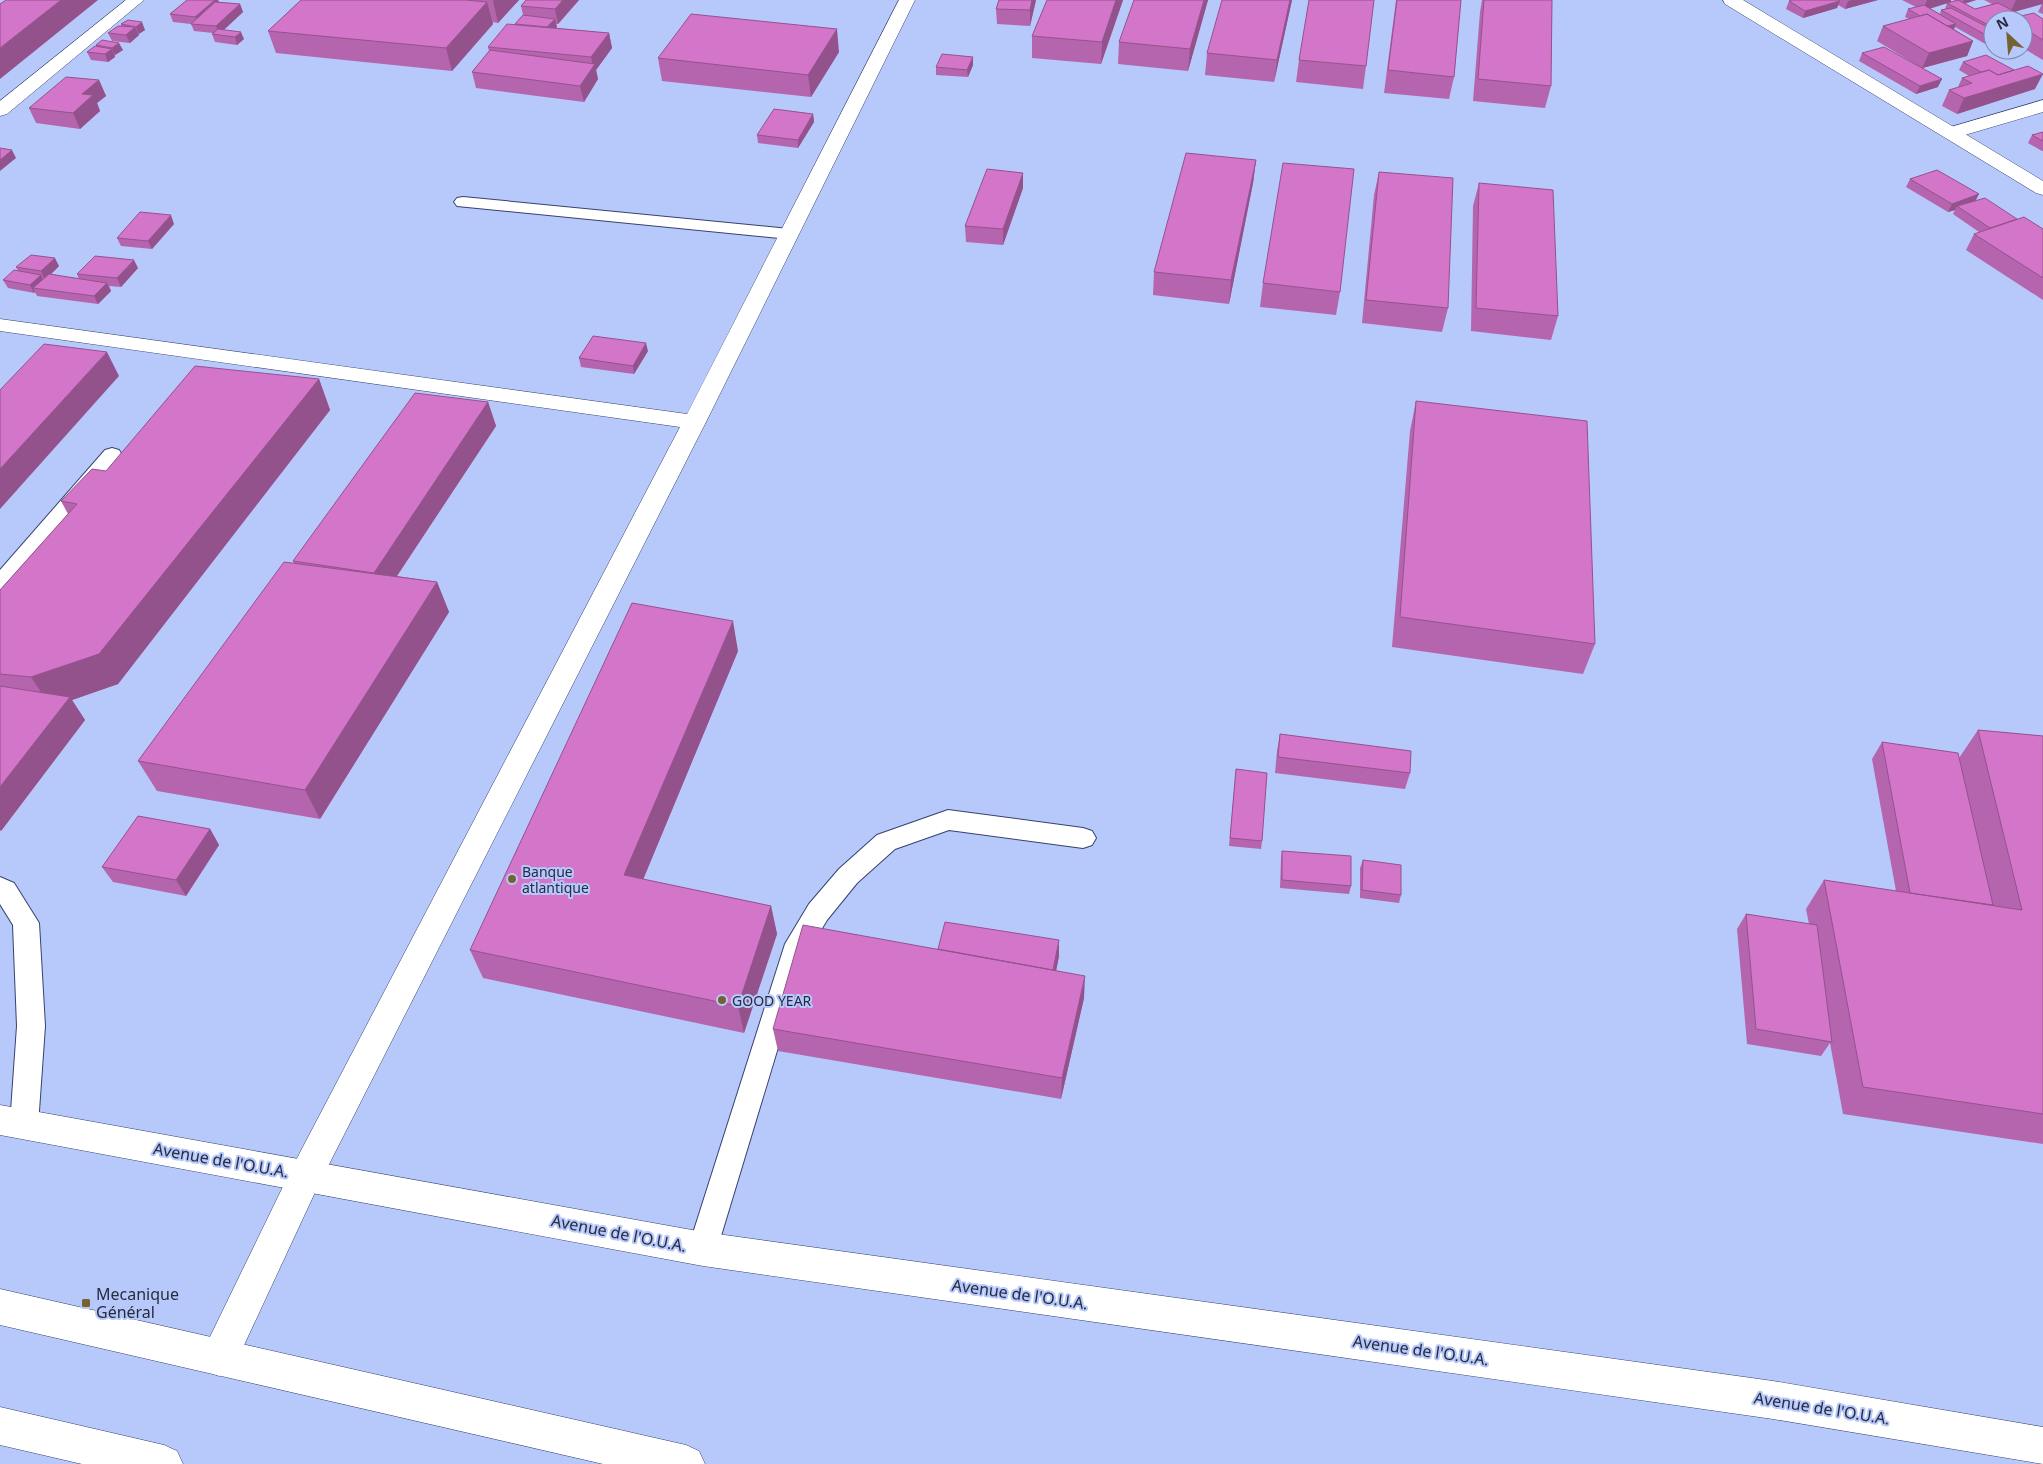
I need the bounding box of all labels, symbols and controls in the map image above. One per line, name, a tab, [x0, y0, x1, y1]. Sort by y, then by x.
north arrow	[1983, 10, 2033, 60]
text: N	[1993, 12, 2011, 34]
place label: Banque atlantique	[522, 862, 589, 897]
marker: Banque atlantique	[506, 873, 518, 885]
place label: GOOD YEAR	[732, 991, 812, 1010]
marker: GOOD YEAR	[716, 994, 728, 1006]
street label: Avenue de l'O.U.A.	[152, 1137, 290, 1183]
street label: Avenue de l'O.U.A.	[550, 1209, 688, 1257]
street label: Avenue de l'O.U.A.	[951, 1274, 1089, 1314]
place label: Mecanique Général	[96, 1283, 179, 1323]
marker: Mecanique Général	[80, 1297, 92, 1309]
street label: Avenue de l'O.U.A.	[1352, 1330, 1490, 1370]
street label: Avenue de l'O.U.A.	[1753, 1386, 1891, 1430]

